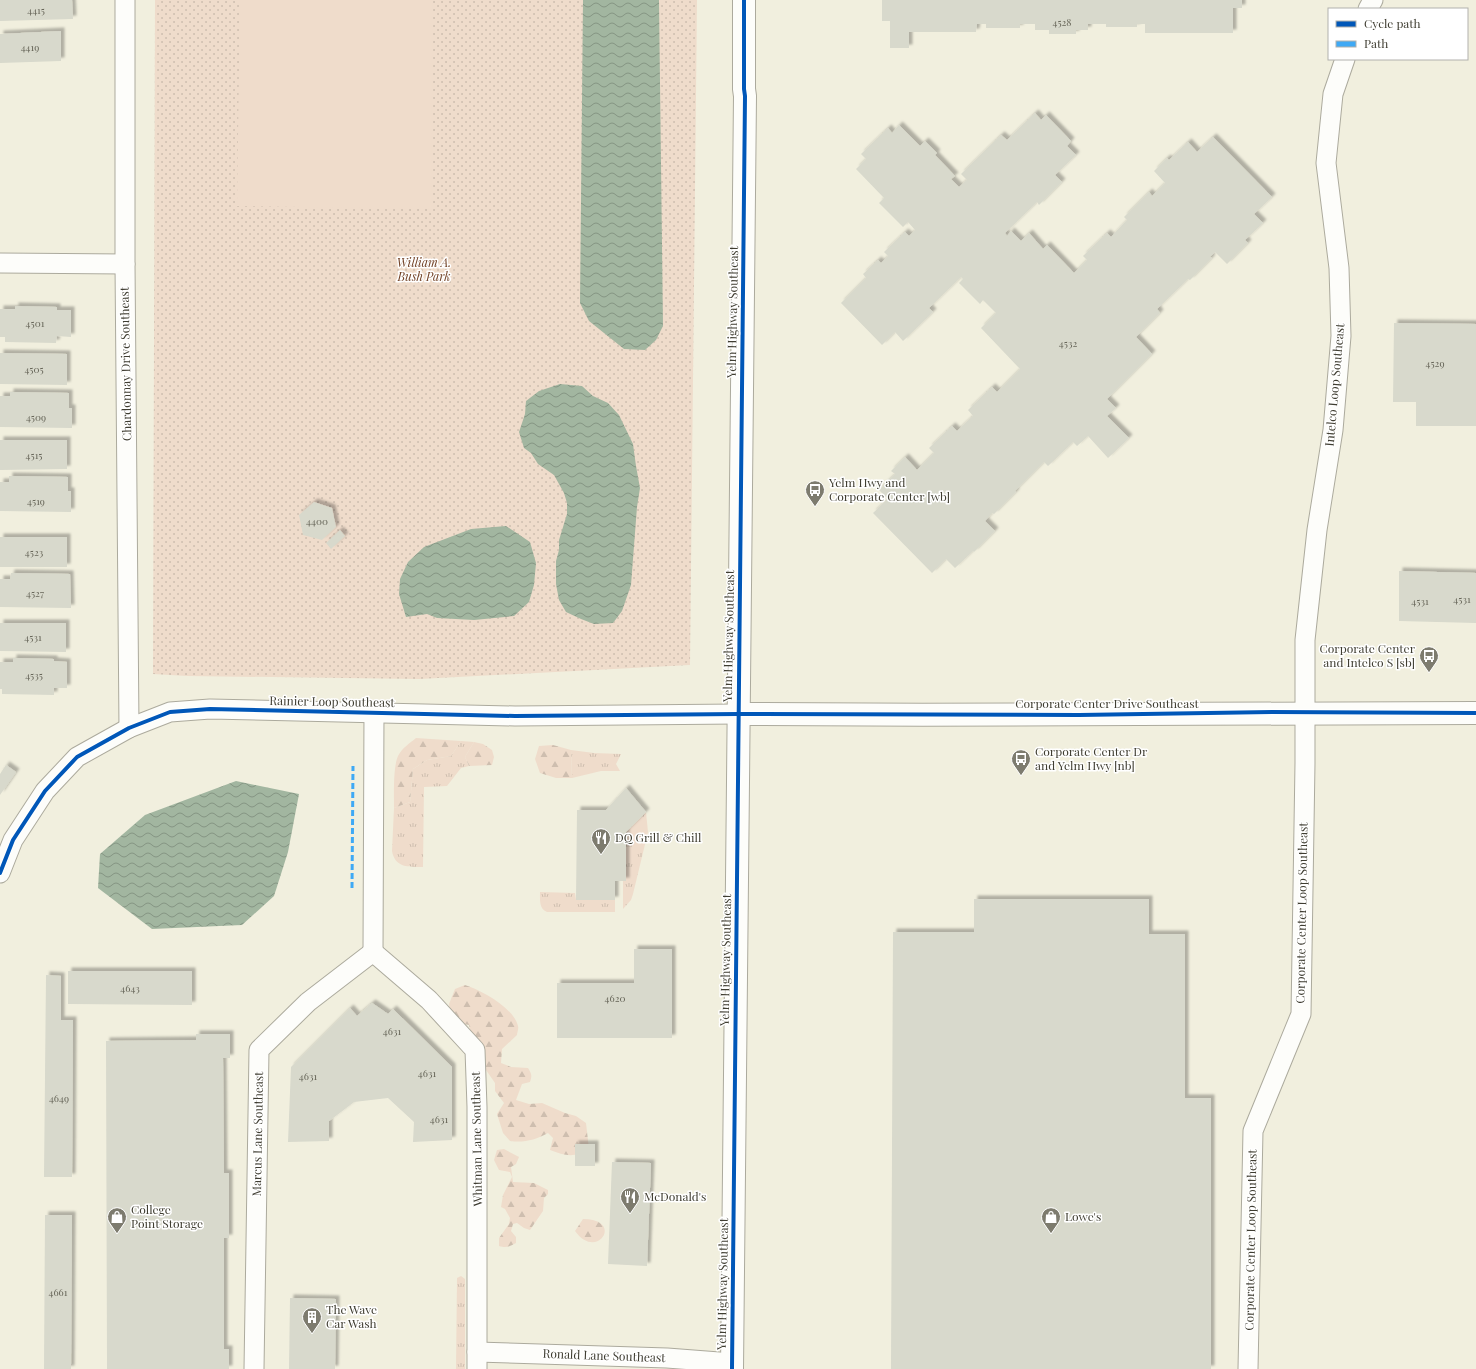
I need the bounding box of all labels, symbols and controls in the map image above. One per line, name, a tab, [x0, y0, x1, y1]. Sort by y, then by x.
house number: 4415	[27, 3, 45, 17]
legend	[1328, 8, 1468, 60]
house number: 4528	[1052, 15, 1072, 29]
text: Cycle path	[1364, 15, 1421, 31]
text: Path	[1364, 35, 1388, 51]
house number: 4419	[21, 40, 39, 54]
street label: Yelm Highway Southeast	[723, 245, 741, 379]
park label: William A. Bush Park	[397, 254, 451, 284]
street label: Chardonnay Drive Southeast	[116, 286, 134, 441]
house number: 4501	[26, 316, 45, 330]
street label: Intelco Loop Southeast	[1321, 322, 1347, 447]
house number: 4532	[1059, 336, 1077, 350]
house number: 4529	[1426, 356, 1444, 370]
house number: 4505	[24, 362, 44, 376]
house number: 4509	[26, 410, 46, 424]
house number: 4515	[26, 448, 42, 462]
place label: Yelm Hwy and Corporate Center [wb]	[828, 474, 950, 504]
bus stop icon: Yelm Hwy and Corporate Center [wb]	[804, 479, 826, 507]
house number: 4519	[27, 494, 45, 508]
house number: 4400	[306, 514, 328, 528]
house number: 4523	[25, 545, 44, 559]
street label: Yelm Highway Southeast	[719, 569, 737, 703]
house number: 4527	[26, 586, 44, 600]
house number: 4531	[1453, 592, 1471, 606]
house number: 4531	[1411, 594, 1429, 608]
house number: 4531	[24, 630, 42, 644]
place label: Corporate Center and Intelco S [sb]	[1320, 640, 1416, 670]
bus stop icon: Corporate Center and Intelco S [sb]	[1418, 645, 1440, 673]
house number: 4535	[25, 668, 43, 682]
street label: Rainier Loop Southeast	[269, 692, 396, 710]
street label: Corporate Center Drive Southeast	[1015, 695, 1200, 711]
place label: Corporate Center Dr and Yelm Hwy [nb]	[1035, 743, 1148, 773]
bus stop icon: Corporate Center Dr and Yelm Hwy [nb]	[1010, 748, 1032, 776]
street label: Corporate Center Loop Southeast	[1291, 821, 1311, 1004]
restaurant icon: DQ Grill & Chill	[590, 827, 612, 855]
place label: DQ Grill & Chill	[615, 829, 702, 845]
street label: Yelm Highway Southeast	[716, 893, 734, 1027]
house number: 4643	[120, 981, 140, 995]
house number: 4620	[605, 991, 625, 1005]
house number: 4631	[383, 1024, 401, 1038]
house number: 4631	[418, 1066, 436, 1080]
house number: 4631	[299, 1069, 317, 1083]
street label: Marcus Lane Southeast	[248, 1071, 266, 1197]
street label: Whitman Lane Southeast	[467, 1071, 485, 1207]
house number: 4649	[49, 1091, 69, 1105]
house number: 4631	[430, 1112, 448, 1126]
street label: Corporate Center Loop Southeast	[1240, 1148, 1260, 1331]
restaurant icon: McDonald's	[619, 1186, 641, 1214]
place label: McDonald's	[644, 1188, 706, 1204]
place label: College Point Storage	[131, 1201, 203, 1231]
shop icon: College Point Storage	[106, 1206, 128, 1234]
shop icon: Lowe's	[1040, 1206, 1062, 1234]
place label: Lowe's	[1065, 1208, 1101, 1224]
street label: Yelm Highway Southeast	[713, 1217, 731, 1351]
house number: 4661	[49, 1285, 68, 1299]
place label: The Wave Car Wash	[326, 1301, 377, 1331]
building icon: The Wave Car Wash	[301, 1306, 323, 1334]
street label: Ronald Lane Southeast	[542, 1345, 667, 1365]

